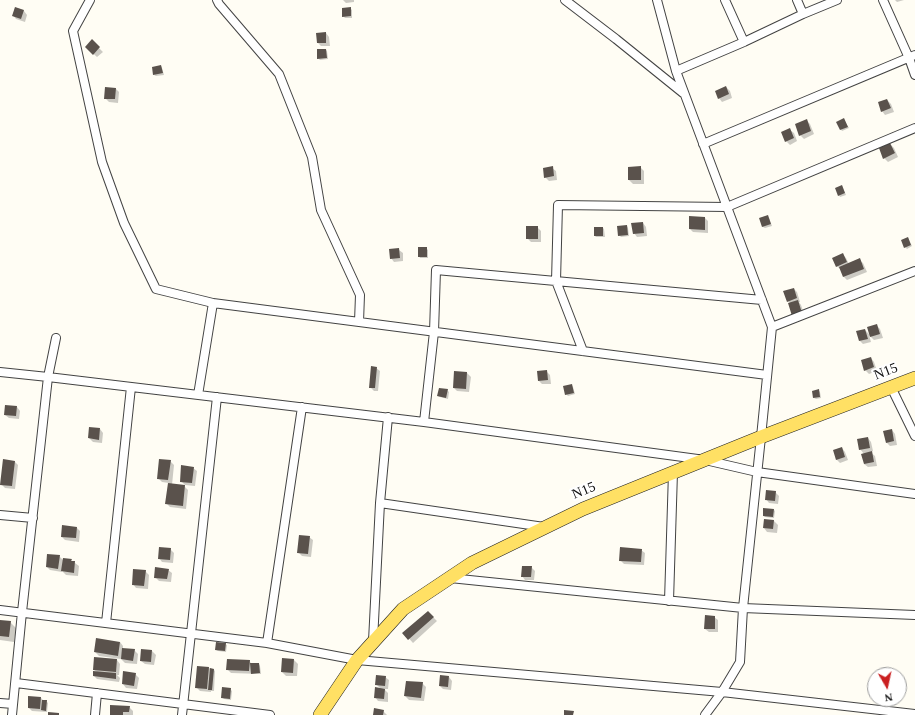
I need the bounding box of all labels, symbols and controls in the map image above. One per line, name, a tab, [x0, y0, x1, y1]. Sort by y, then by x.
street label: N15	[872, 360, 900, 384]
street label: N15	[570, 479, 598, 503]
north arrow	[867, 667, 907, 707]
text: N	[884, 691, 894, 704]

